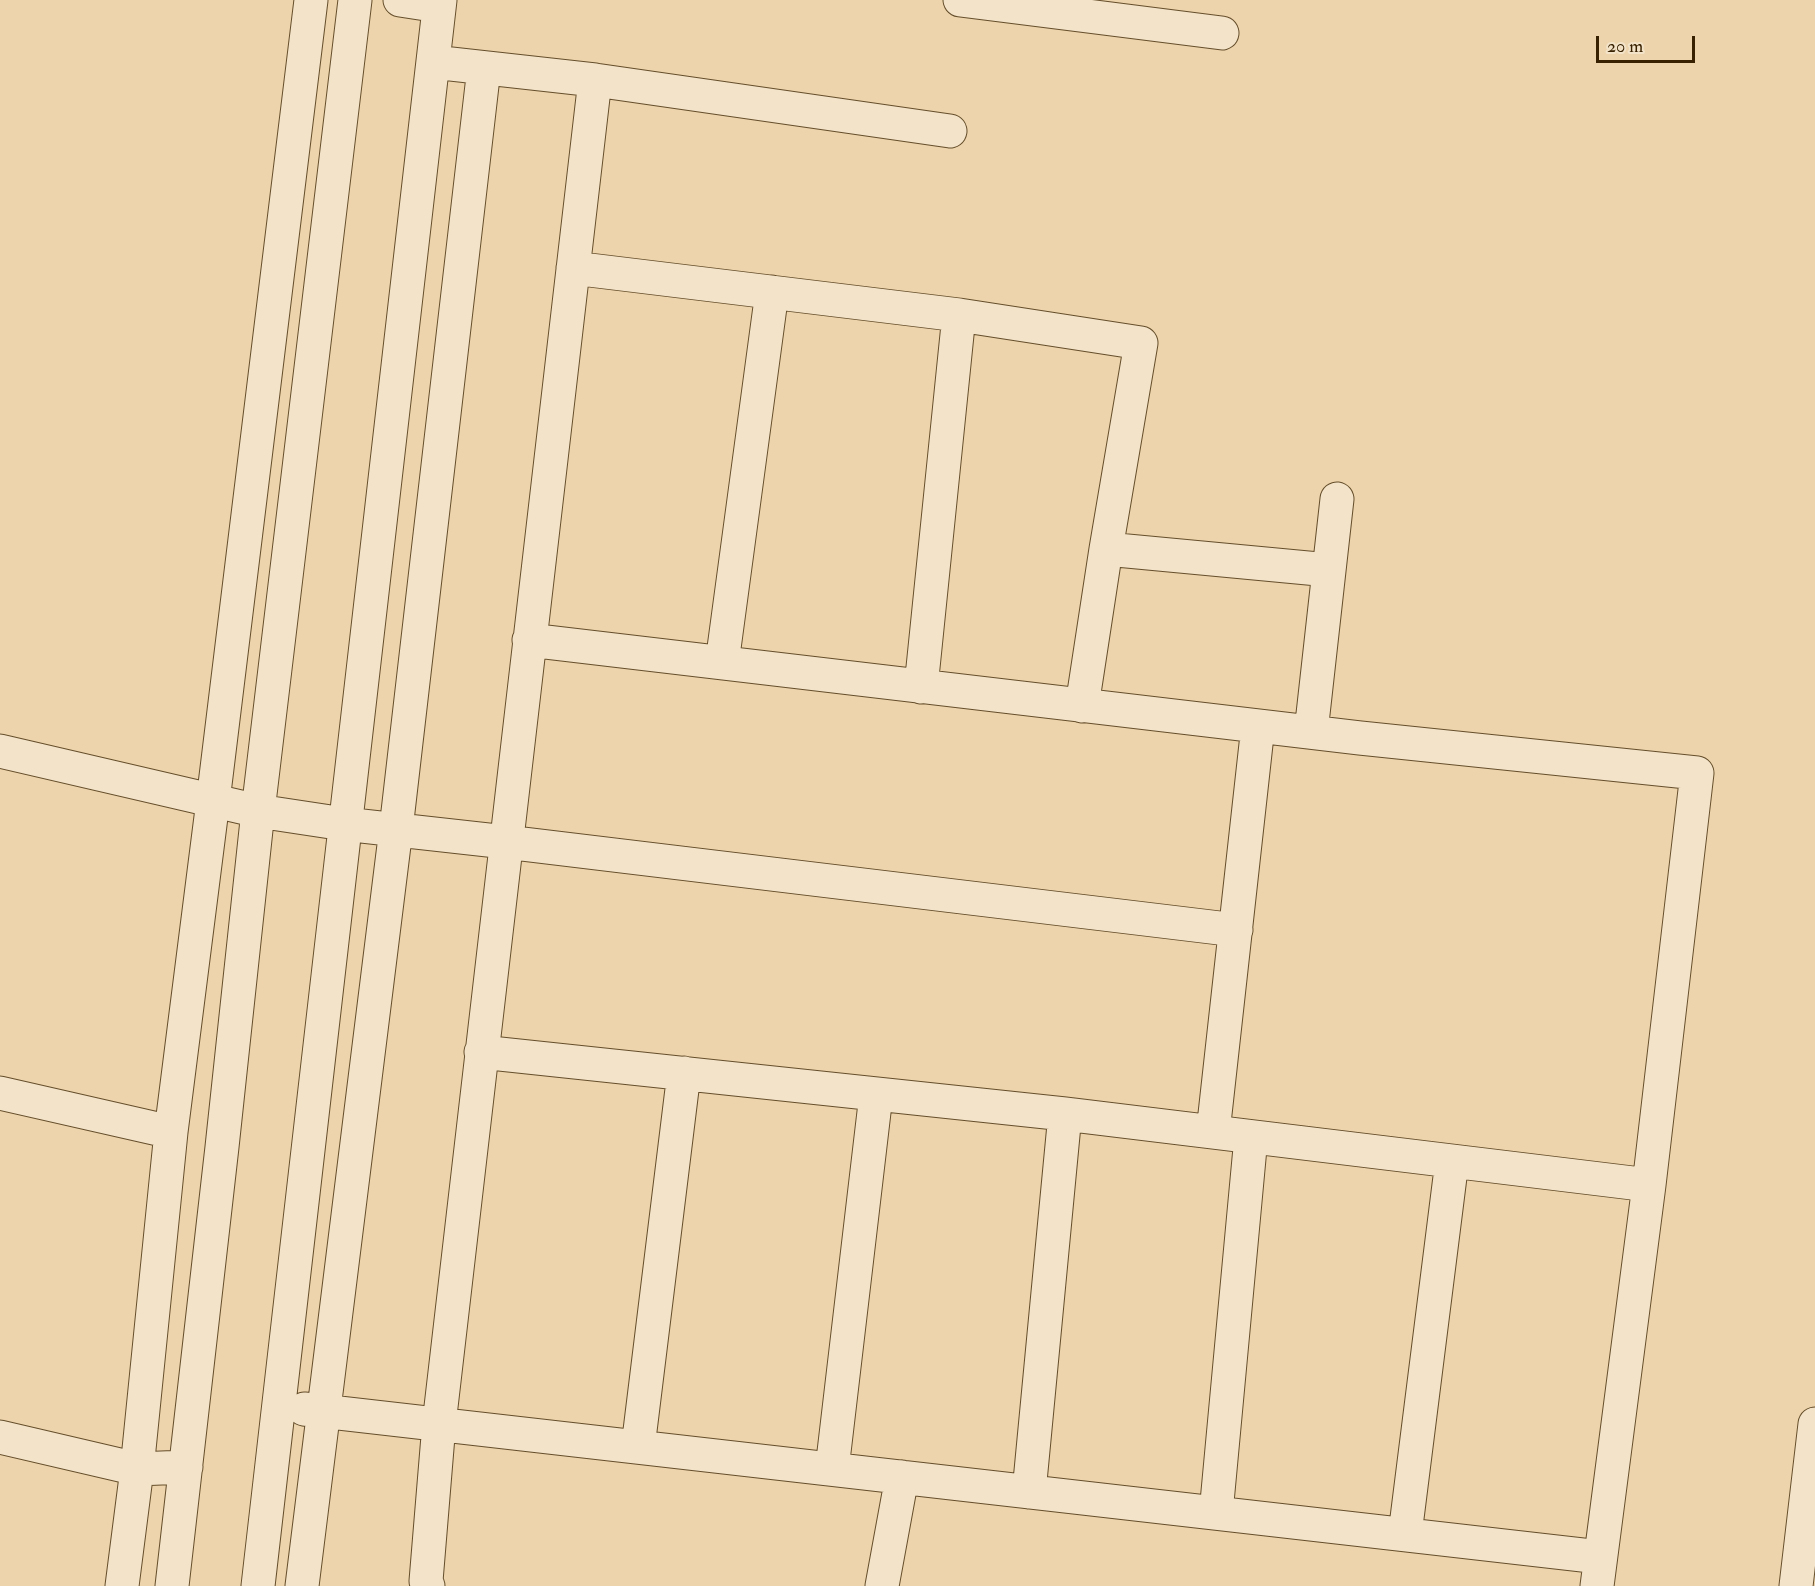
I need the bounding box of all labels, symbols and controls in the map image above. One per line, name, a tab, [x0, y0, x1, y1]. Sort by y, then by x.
scale bar	[1599, 24, 1698, 62]
text: 20 m	[1607, 35, 1643, 58]

